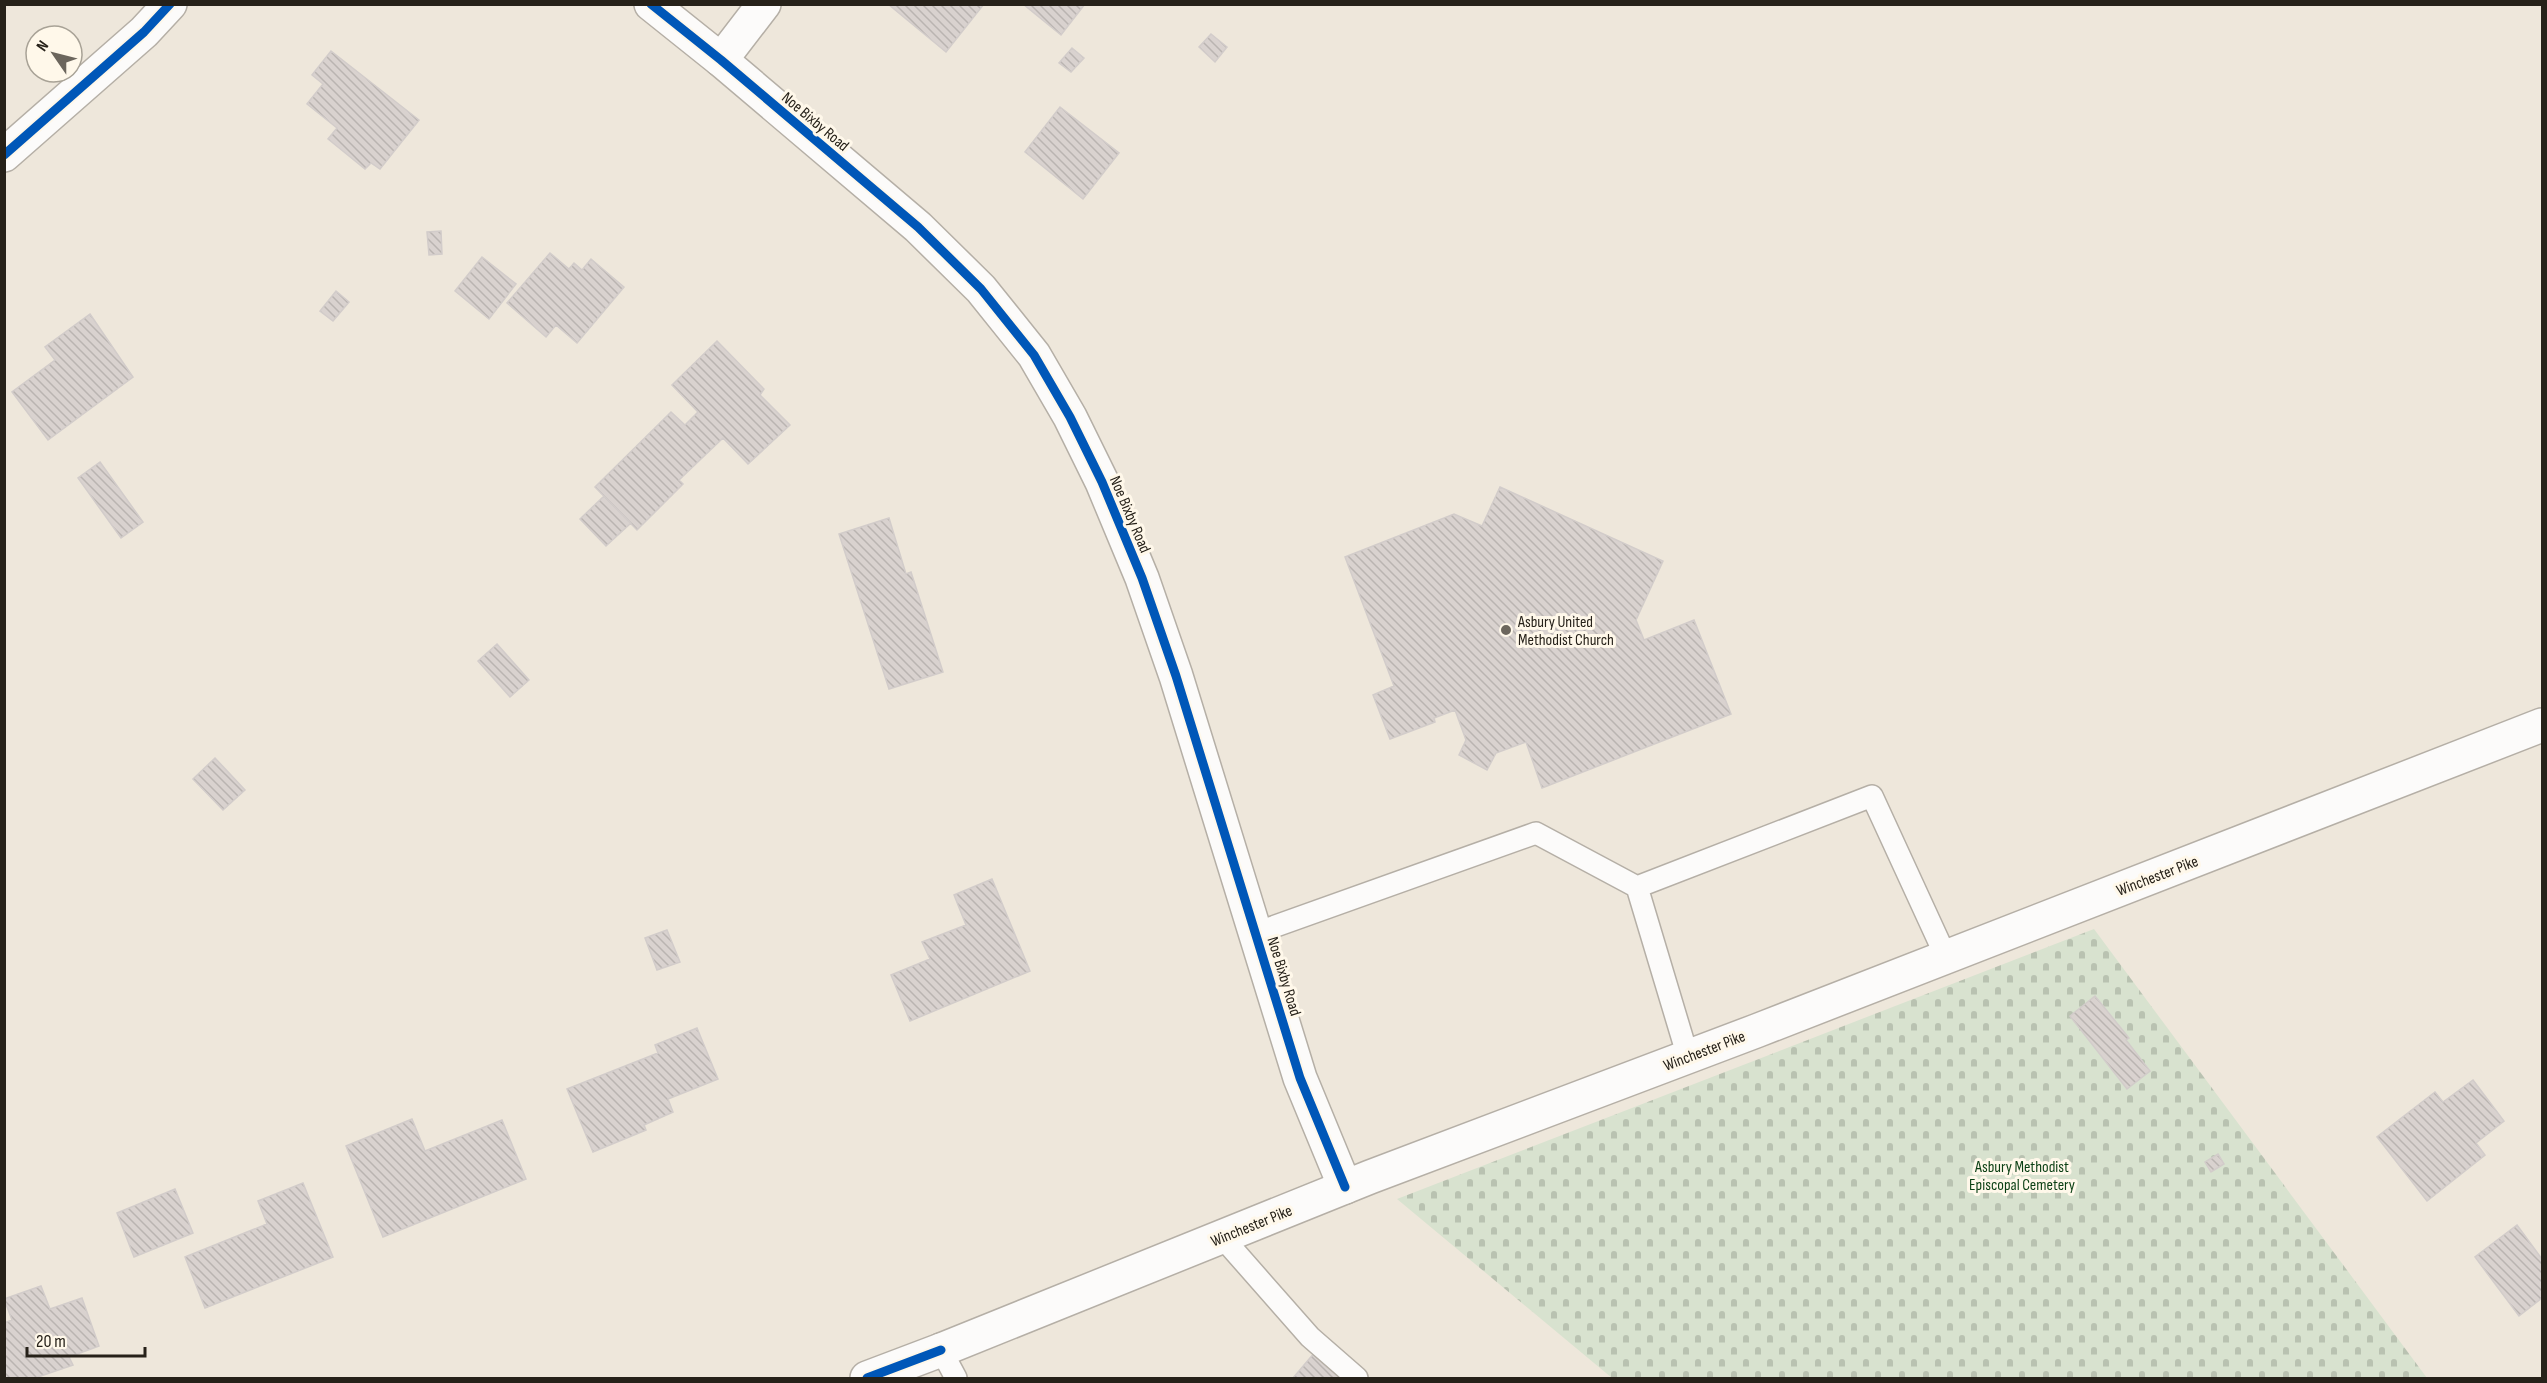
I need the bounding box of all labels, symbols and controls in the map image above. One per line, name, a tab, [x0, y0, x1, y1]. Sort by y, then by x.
north arrow	[24, 24, 84, 84]
text: N	[33, 37, 53, 55]
street label: Noe Bixby Road	[778, 89, 852, 156]
street label: Noe Bixby Road	[1105, 473, 1154, 556]
place label: Asbury United Methodist Church	[1517, 613, 1614, 650]
marker: Asbury United Methodist Church	[1499, 623, 1513, 637]
street label: Winchester Pike	[2114, 852, 2201, 901]
street label: Noe Bixby Road	[1263, 935, 1305, 1018]
street label: Winchester Pike	[1661, 1027, 1748, 1076]
park label: Asbury Methodist Episcopal Cemetery	[1969, 1158, 2075, 1195]
street label: Winchester Pike	[1208, 1201, 1295, 1251]
scale bar	[27, 1320, 146, 1358]
text: 20 m	[36, 1331, 66, 1352]

